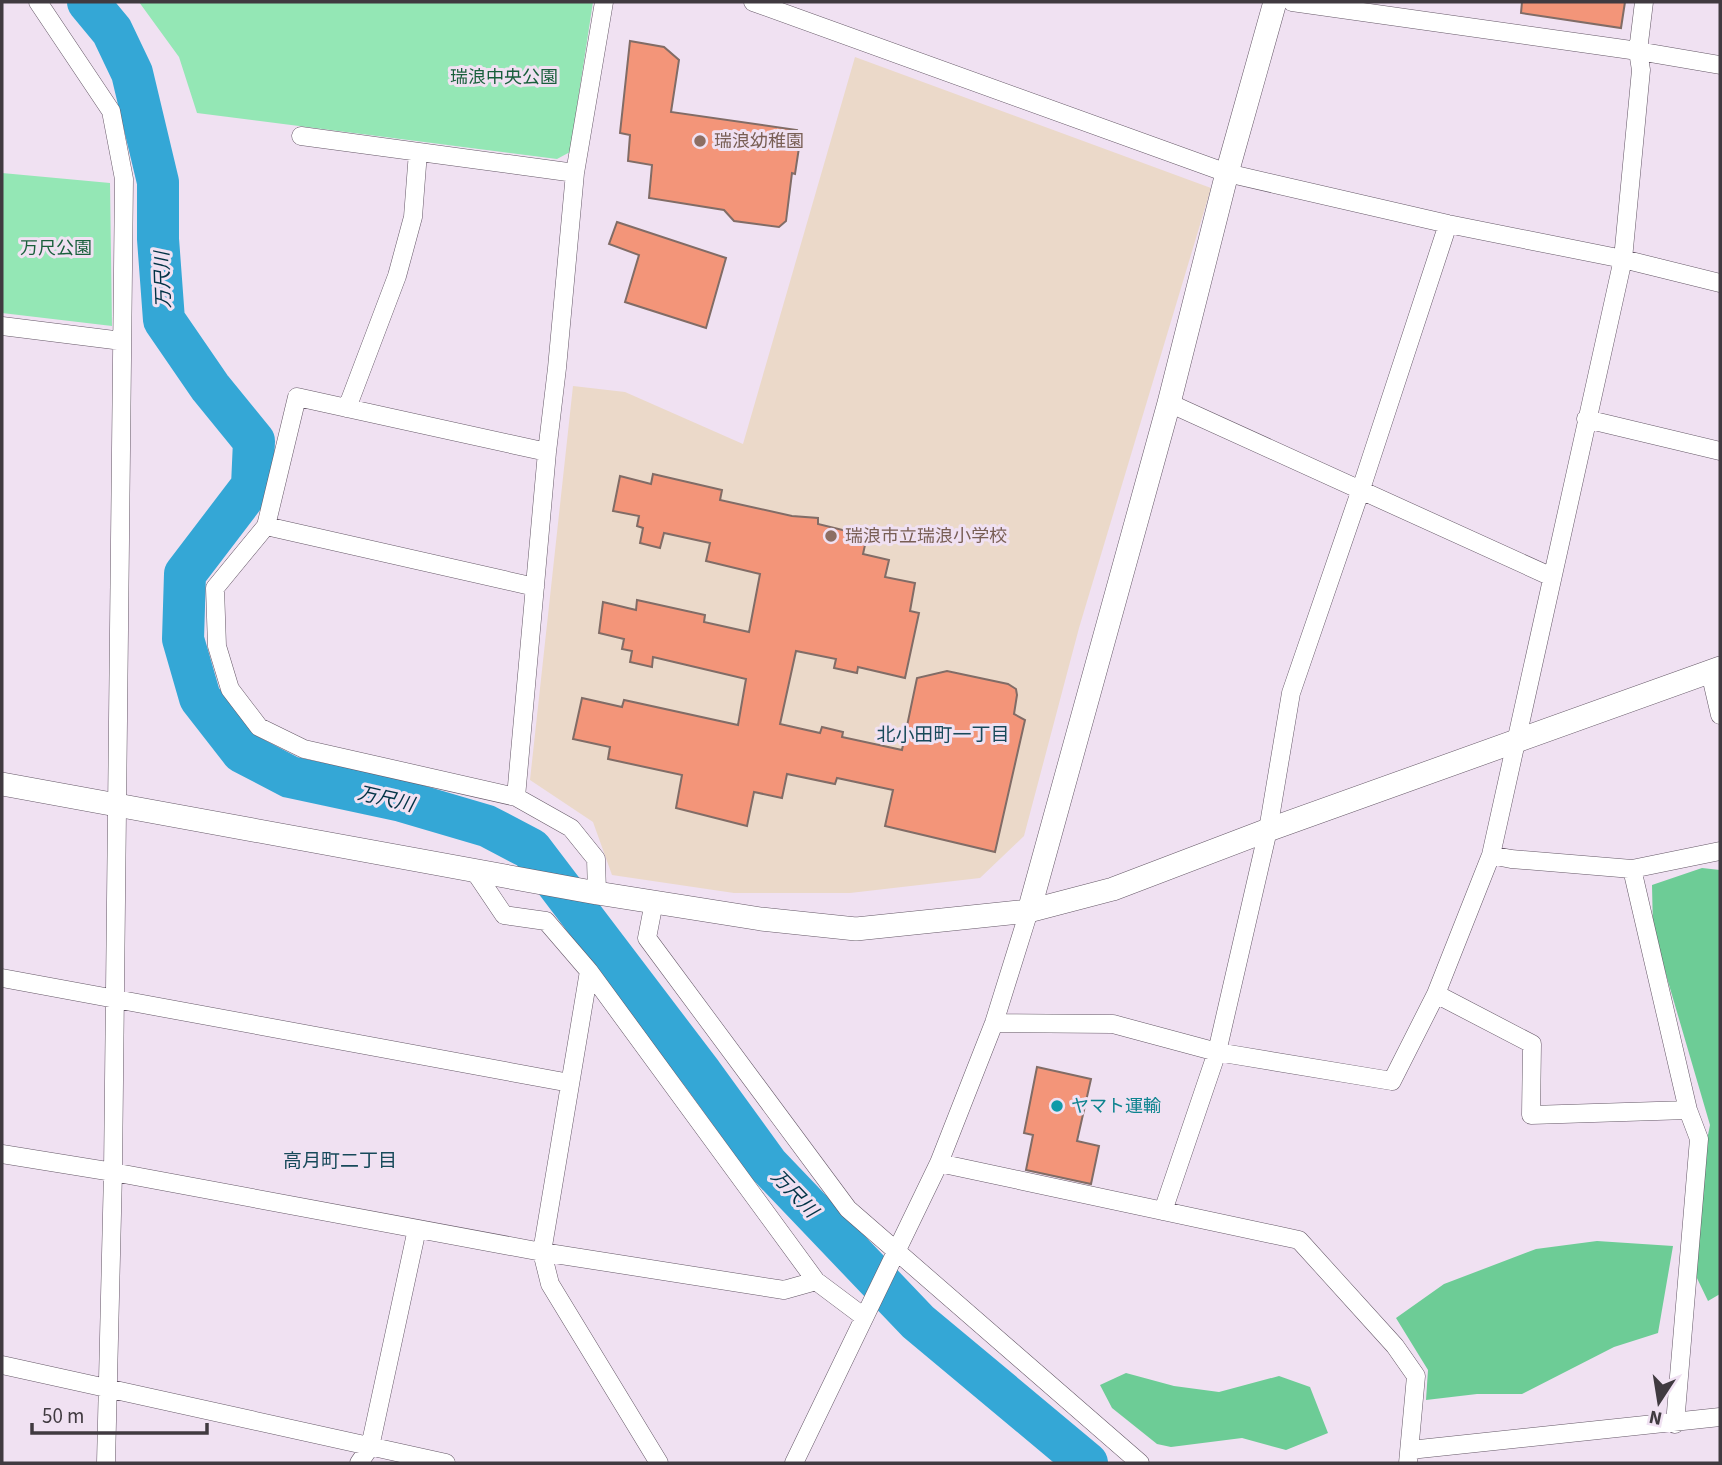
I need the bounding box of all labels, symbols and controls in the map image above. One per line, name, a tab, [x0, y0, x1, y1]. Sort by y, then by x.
park label: 瑞浪中央公園	[450, 65, 558, 90]
place label: 瑞浪幼稚園	[714, 129, 804, 154]
marker: 瑞浪幼稚園	[692, 133, 708, 149]
park label: 万尺公園	[20, 236, 92, 261]
water label: 万尺川	[149, 249, 178, 309]
place label: 瑞浪市立瑞浪小学校	[845, 524, 1007, 549]
marker: 瑞浪市立瑞浪小学校	[823, 528, 839, 544]
district label: 北小田町一丁目	[876, 722, 1010, 749]
water label: 万尺川	[355, 780, 418, 819]
place label: ヤマト運輸	[1071, 1094, 1161, 1119]
marker: ヤマト運輸	[1049, 1098, 1065, 1114]
district label: 高月町二丁目	[283, 1148, 397, 1175]
water label: 万尺川	[764, 1164, 825, 1225]
north arrow	[1624, 1367, 1694, 1437]
scale bar	[32, 1392, 206, 1436]
text: 50 m	[42, 1401, 84, 1431]
text: N	[1647, 1403, 1665, 1432]

